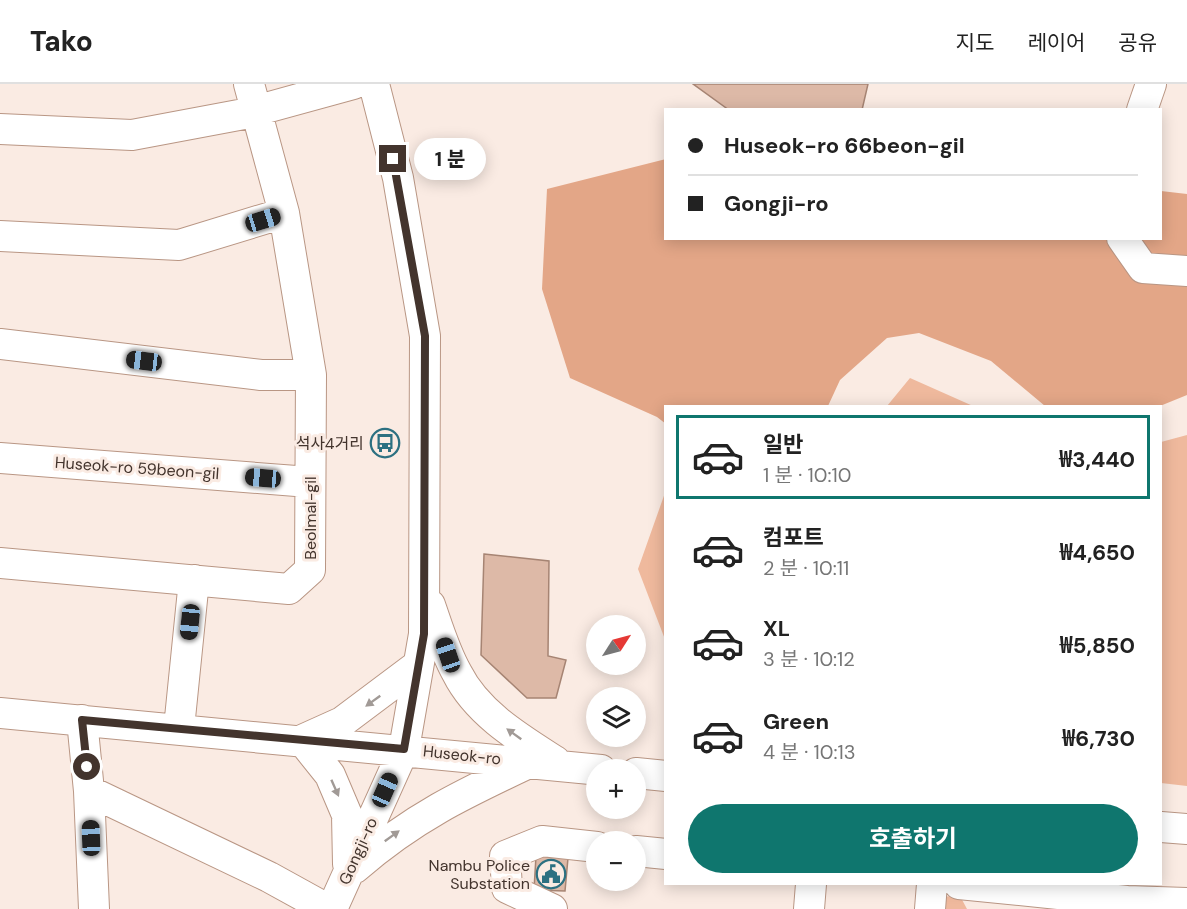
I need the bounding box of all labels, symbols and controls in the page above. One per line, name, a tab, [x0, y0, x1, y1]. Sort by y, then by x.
text: Tako	[30, 23, 93, 60]
text: 지도	[956, 29, 994, 57]
text: 레이어	[1027, 29, 1085, 57]
text: 공유	[1118, 29, 1157, 57]
text: Huseok-ro 66beon-gil	[724, 131, 965, 160]
callout: 1 분	[414, 138, 486, 180]
route end	[379, 145, 406, 172]
text: 1 분	[435, 146, 465, 172]
text: Gongji-ro	[724, 189, 829, 218]
car	[243, 206, 283, 234]
car	[125, 350, 163, 372]
bus stop icon: 석사4거리	[369, 427, 401, 459]
icon: car	[691, 430, 745, 484]
text: 일반	[763, 430, 803, 459]
place label: 석사4거리	[295, 433, 364, 454]
text: ₩3,440	[1059, 445, 1135, 474]
street label: Huseok-ro 59beon-gil	[54, 452, 220, 484]
text: 1 분 · 10:10	[763, 462, 851, 488]
car	[244, 467, 282, 489]
street label: Beolmal-gil	[300, 476, 321, 560]
icon: car	[691, 523, 745, 577]
text: 컴포트	[763, 523, 824, 552]
text: ₩4,650	[1060, 538, 1135, 567]
text: 2 분 · 10:11	[763, 555, 849, 581]
car	[179, 603, 201, 641]
text: XL	[763, 614, 790, 643]
north arrow	[586, 615, 646, 675]
map controls	[586, 615, 646, 891]
icon: car	[691, 616, 745, 670]
text: ₩5,850	[1060, 631, 1135, 660]
car	[434, 635, 462, 675]
text: 3 분 · 10:12	[763, 646, 855, 672]
button: layers	[586, 687, 646, 747]
one-way arrow	[365, 695, 381, 707]
text: Green	[763, 707, 829, 736]
icon: car	[691, 709, 745, 763]
text: ₩6,730	[1062, 724, 1135, 753]
one-way arrow	[506, 728, 522, 740]
text: 4 분 · 10:13	[763, 739, 855, 765]
street label: Huseok-ro	[422, 740, 502, 770]
route start	[73, 753, 100, 780]
button: +	[586, 759, 646, 819]
car	[369, 770, 401, 810]
one-way arrow	[330, 779, 340, 797]
button: 호출하기	[688, 804, 1138, 873]
street label: Gongji-ro	[334, 814, 382, 888]
car	[81, 820, 101, 856]
one-way arrow	[384, 830, 400, 842]
button: −	[586, 831, 646, 891]
place label: Nambu Police Substation	[429, 855, 530, 894]
public building icon: Nambu Police Substation	[535, 858, 567, 890]

